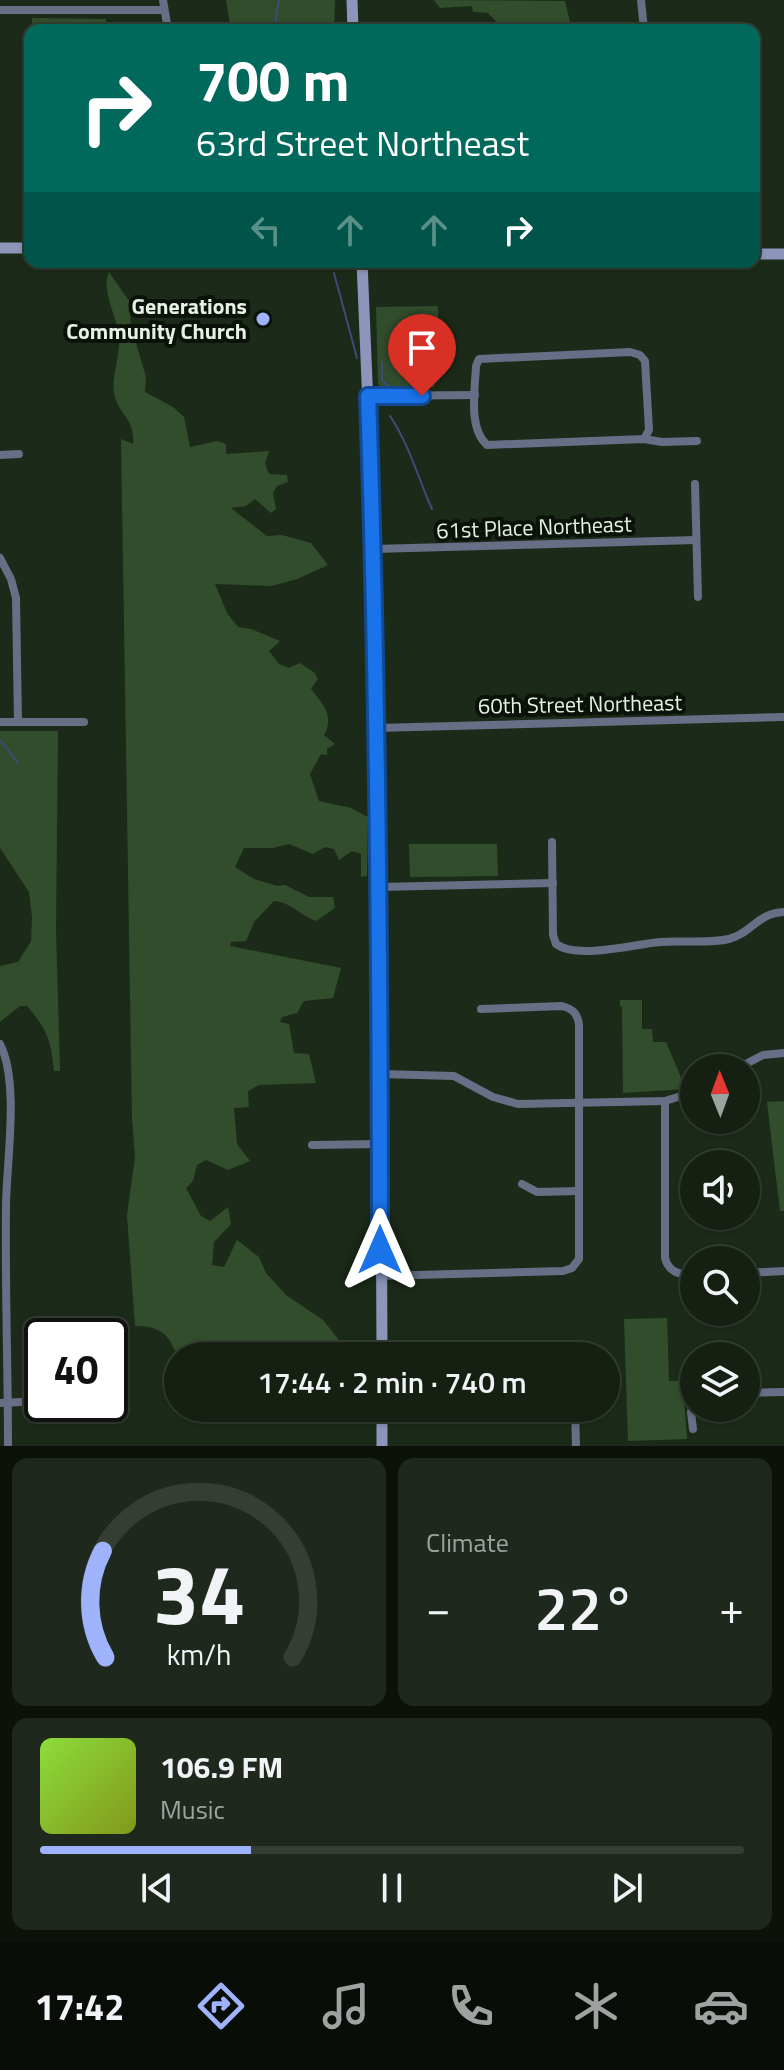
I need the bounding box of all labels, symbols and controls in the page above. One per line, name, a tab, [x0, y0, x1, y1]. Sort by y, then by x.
text: 700 m	[196, 38, 349, 123]
icon: right	[64, 56, 168, 160]
text: 63rd Street Northeast	[196, 115, 529, 170]
icon: left	[244, 208, 288, 252]
icon: ahead	[328, 208, 372, 252]
icon: ahead	[412, 208, 456, 252]
icon: right	[496, 208, 540, 252]
place label: Generations Community Church	[66, 289, 247, 348]
marker: Generations Community Church	[254, 310, 272, 328]
pin	[388, 314, 456, 396]
icon: arrive	[400, 326, 444, 370]
street label: 61st Place Northeast	[436, 507, 633, 547]
street label: 60th Street Northeast	[478, 685, 683, 723]
north arrow	[680, 1054, 760, 1134]
map controls	[680, 1054, 760, 1422]
button: sound	[680, 1150, 760, 1230]
position arrow	[338, 1208, 422, 1292]
button: search	[680, 1246, 760, 1326]
speed limit sign: 40	[24, 1318, 128, 1422]
button: layers	[680, 1342, 760, 1422]
text: 17:44 · 2 min · 740 m	[257, 1359, 527, 1405]
text: Climate	[426, 1523, 509, 1562]
text: 34	[152, 1530, 246, 1656]
text: 22°	[535, 1562, 635, 1653]
text: −	[426, 1574, 451, 1641]
text: +	[719, 1574, 744, 1641]
text: km/h	[167, 1633, 231, 1676]
text: 106.9 FM	[160, 1744, 283, 1790]
text: Music	[160, 1790, 225, 1829]
icon: previous	[135, 1866, 179, 1910]
icon: pause	[370, 1866, 414, 1910]
icon: next	[605, 1866, 649, 1910]
icon: directions	[193, 1978, 249, 2034]
icon: music	[318, 1978, 374, 2034]
icon: phone	[443, 1978, 499, 2034]
icon: climate	[568, 1978, 624, 2034]
icon: car	[693, 1978, 749, 2034]
text: 17:42	[35, 1979, 124, 2034]

